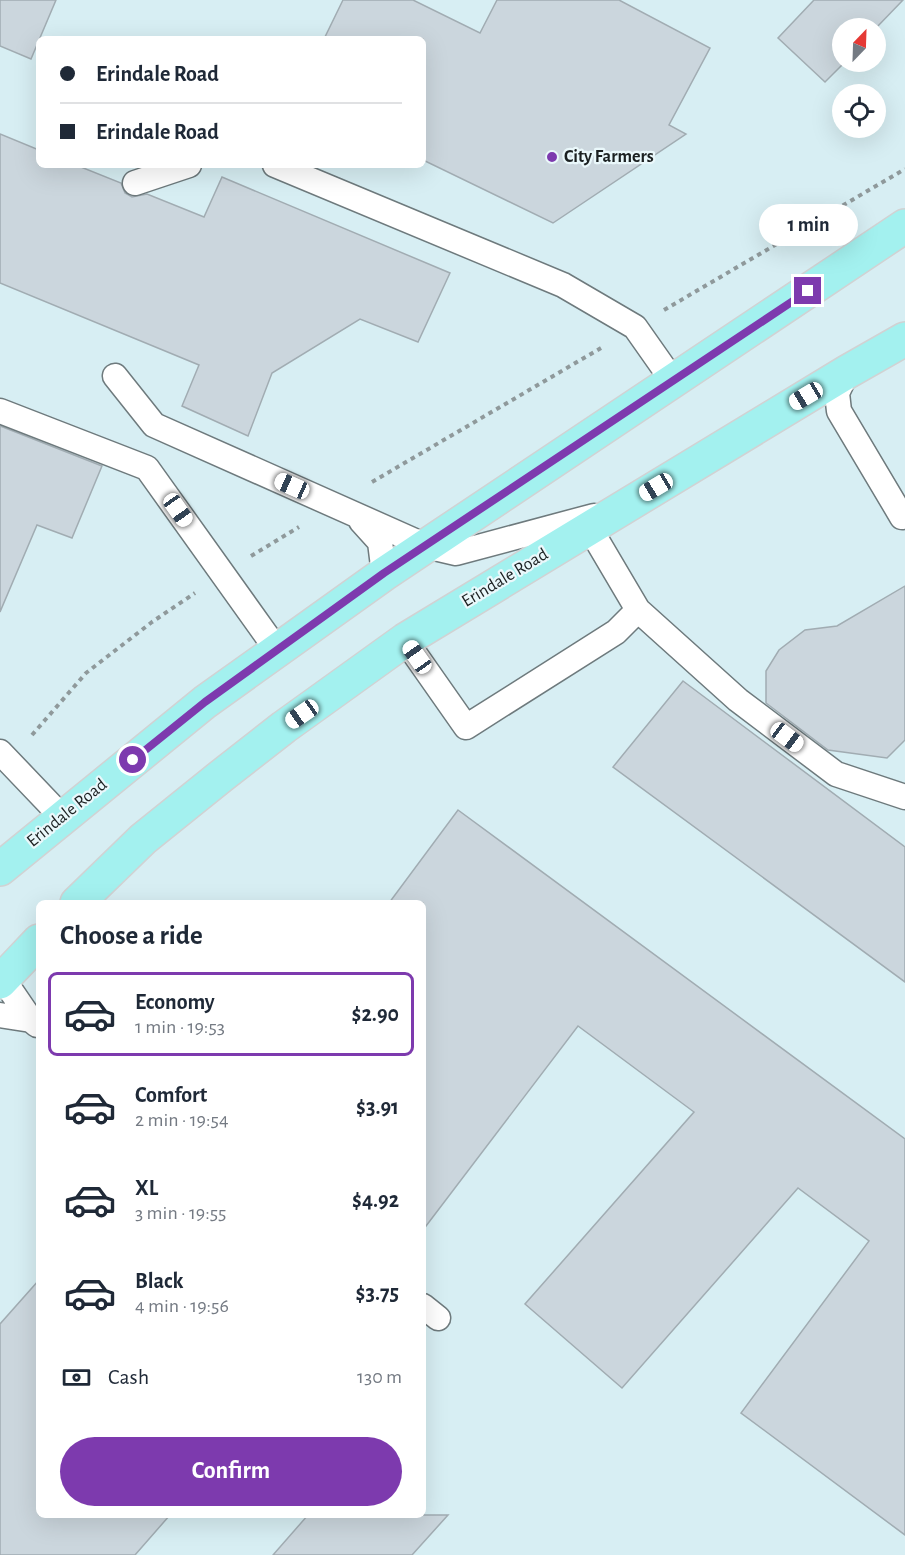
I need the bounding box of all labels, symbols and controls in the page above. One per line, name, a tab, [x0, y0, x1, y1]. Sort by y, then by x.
north arrow	[832, 18, 886, 72]
map controls	[832, 18, 886, 138]
text: Erindale Road	[96, 63, 219, 85]
button: locate	[832, 84, 886, 138]
text: Erindale Road	[96, 121, 219, 143]
place label: City Farmers	[564, 148, 654, 166]
marker: City Farmers	[545, 150, 559, 164]
callout: 1 min	[758, 204, 858, 246]
text: 1 min	[787, 215, 830, 235]
route end	[794, 277, 821, 304]
car	[786, 379, 826, 413]
car	[272, 470, 312, 502]
car	[636, 470, 676, 504]
car	[160, 490, 196, 530]
street label: Erindale Road	[459, 545, 551, 611]
car	[399, 637, 435, 677]
car	[282, 696, 322, 732]
car	[767, 719, 807, 755]
route start	[119, 746, 146, 773]
street label: Erindale Road	[24, 775, 110, 851]
text: Choose a ride	[60, 922, 203, 949]
icon: car	[63, 987, 117, 1041]
text: Economy	[135, 991, 215, 1013]
text: $2.90	[352, 1003, 399, 1025]
text: 1 min · 19:53	[135, 1017, 225, 1037]
icon: car	[63, 1080, 117, 1134]
text: Comfort	[135, 1084, 207, 1106]
text: $3.91	[356, 1096, 399, 1118]
text: 2 min · 19:54	[135, 1110, 229, 1130]
icon: car	[63, 1173, 117, 1227]
text: XL	[135, 1177, 158, 1199]
text: $4.92	[352, 1189, 399, 1211]
text: 3 min · 19:55	[135, 1203, 226, 1223]
icon: car	[63, 1266, 117, 1320]
text: Black	[135, 1270, 183, 1292]
text: $3.75	[356, 1282, 399, 1304]
text: 4 min · 19:56	[135, 1296, 229, 1316]
icon: cash	[60, 1361, 93, 1394]
text: Cash	[108, 1366, 149, 1388]
text: 130 m	[357, 1367, 402, 1387]
button: Confirm	[60, 1437, 402, 1506]

